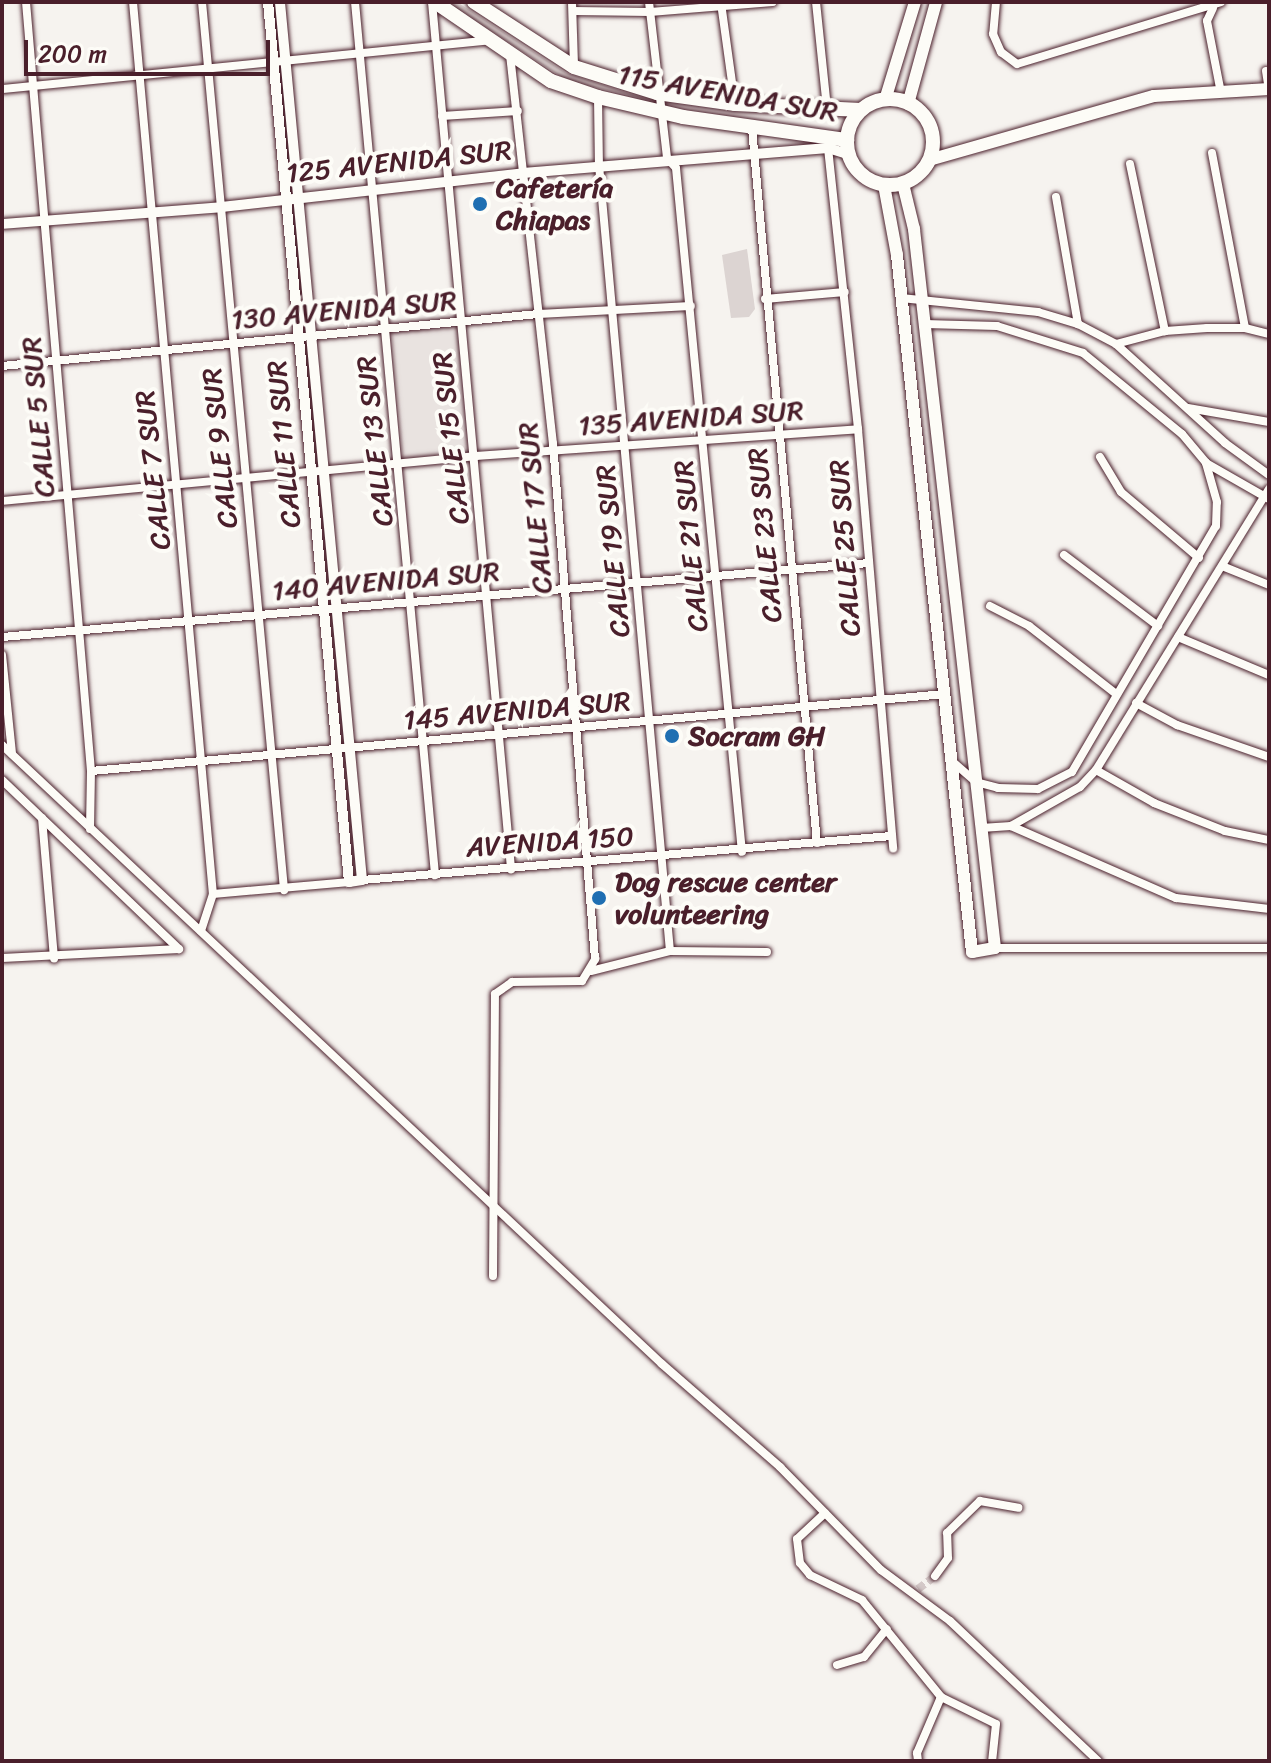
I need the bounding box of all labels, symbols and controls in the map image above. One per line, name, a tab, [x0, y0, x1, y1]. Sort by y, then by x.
scale bar	[28, 24, 274, 74]
text: 200 m	[38, 33, 107, 75]
street label: 115 AVENIDA SUR	[615, 57, 841, 129]
street label: 125 AVENIDA SUR	[284, 133, 514, 191]
place label: Cafetería Chiapas	[496, 171, 613, 237]
marker: Cafetería Chiapas	[471, 195, 489, 213]
street label: 130 AVENIDA SUR	[230, 283, 458, 337]
street label: CALLE 5 SUR	[14, 335, 62, 499]
street label: CALLE 15 SUR	[425, 350, 477, 526]
street label: CALLE 13 SUR	[349, 354, 401, 528]
street label: CALLE 11 SUR	[260, 358, 308, 530]
street label: CALLE 9 SUR	[195, 366, 245, 530]
street label: CALLE 7 SUR	[128, 388, 178, 552]
street label: 135 AVENIDA SUR	[577, 393, 805, 443]
street label: CALLE 17 SUR	[511, 420, 559, 596]
street label: CALLE 23 SUR	[741, 446, 789, 624]
street label: CALLE 21 SUR	[667, 458, 715, 634]
street label: CALLE 25 SUR	[822, 458, 868, 638]
street label: CALLE 19 SUR	[589, 463, 637, 639]
street label: 140 AVENIDA SUR	[271, 554, 501, 608]
street label: 145 AVENIDA SUR	[402, 684, 632, 738]
place label: Socram GH	[688, 719, 825, 753]
marker: Socram GH	[663, 727, 681, 745]
street label: AVENIDA 150	[465, 819, 635, 865]
place label: Dog rescue center volunteering	[615, 865, 837, 931]
marker: Dog rescue center volunteering	[590, 889, 608, 907]

